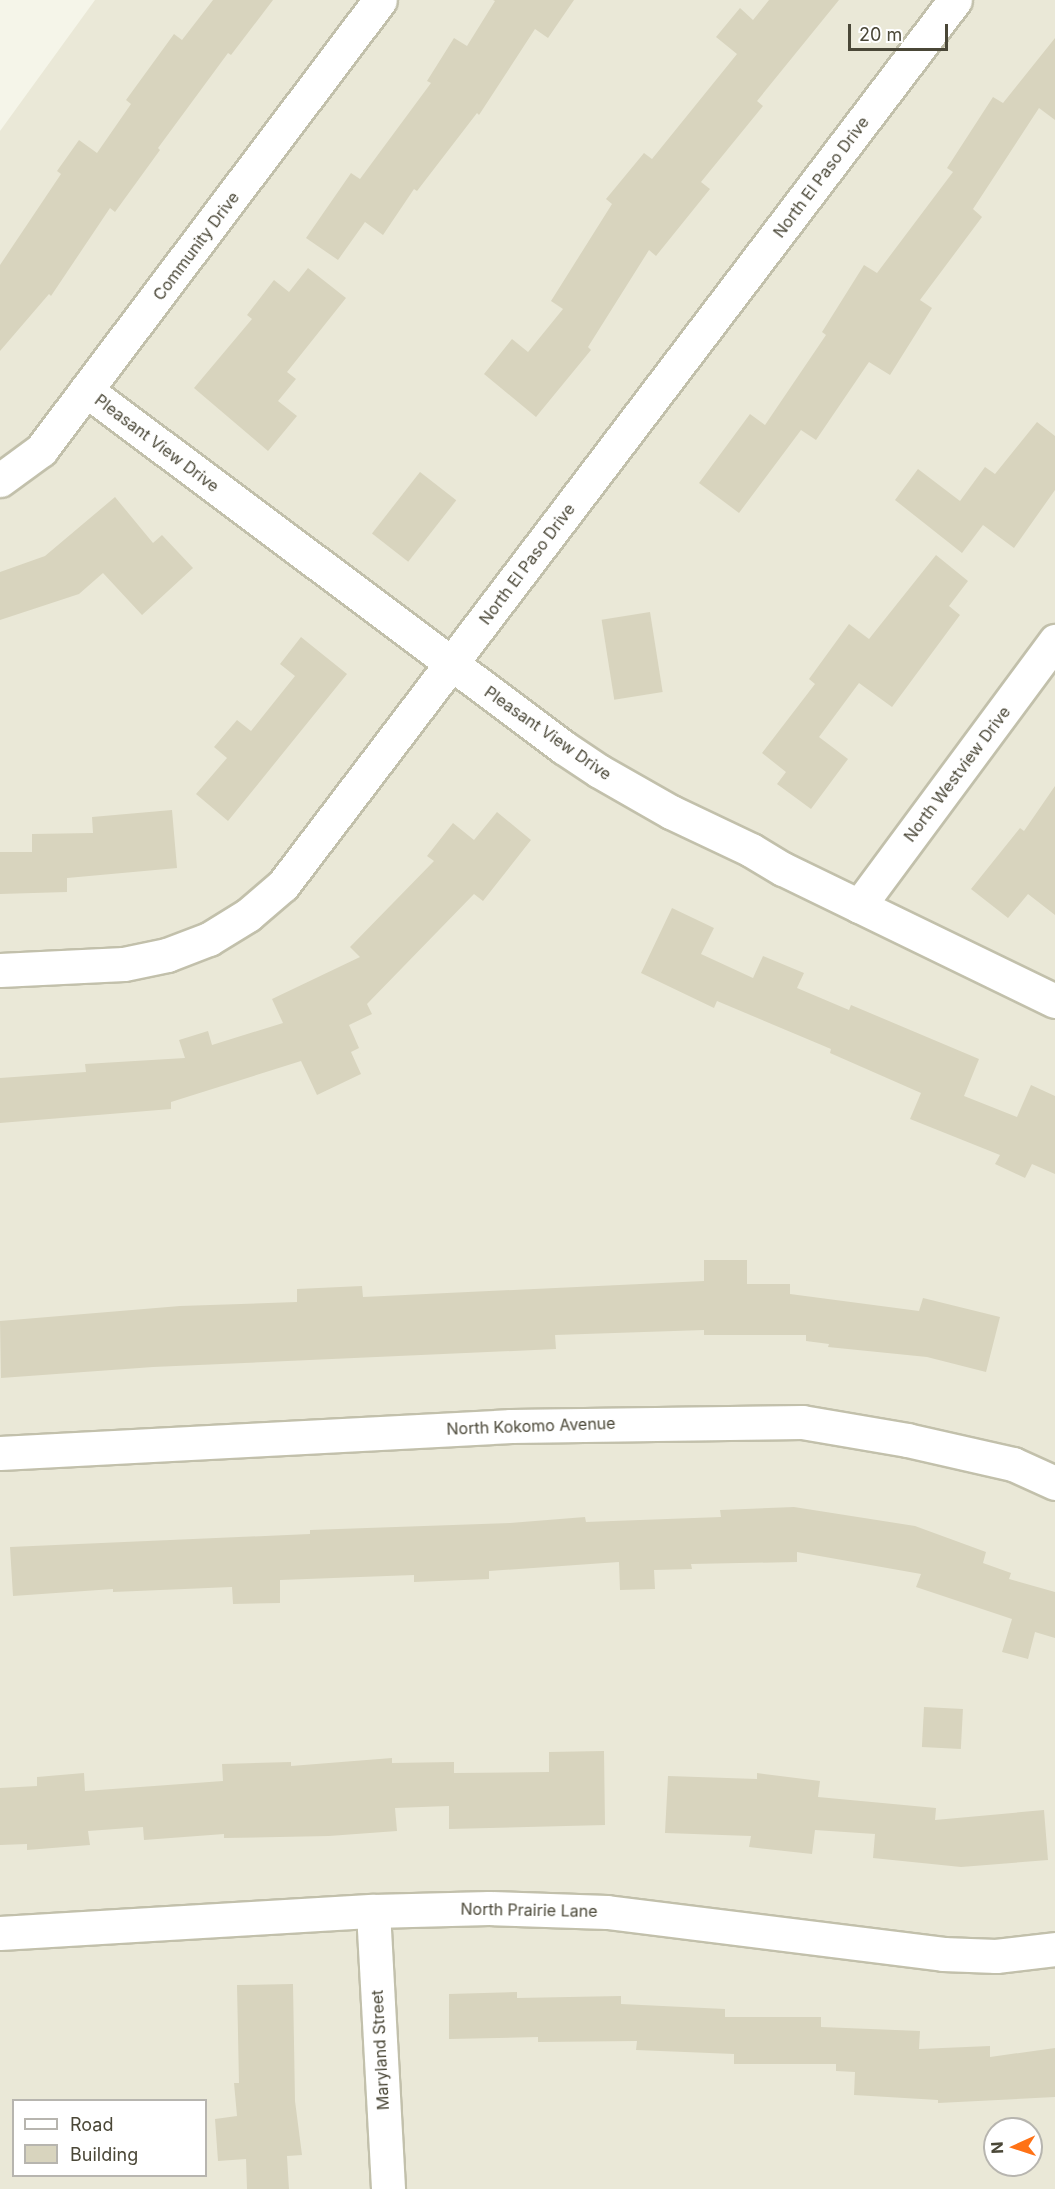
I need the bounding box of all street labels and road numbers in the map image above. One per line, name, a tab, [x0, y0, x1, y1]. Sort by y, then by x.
street label: North El Paso Drive	[769, 113, 873, 241]
street label: Community Drive	[149, 188, 243, 304]
street label: Pleasant View Drive	[91, 390, 223, 496]
street label: North El Paso Drive	[475, 500, 579, 628]
street label: Pleasant View Drive	[481, 682, 615, 784]
street label: North Westview Drive	[900, 702, 1014, 846]
street label: North Kokomo Avenue	[446, 1413, 616, 1439]
street label: North Prairie Lane	[460, 1899, 598, 1921]
street label: Maryland Street	[367, 1989, 393, 2111]

